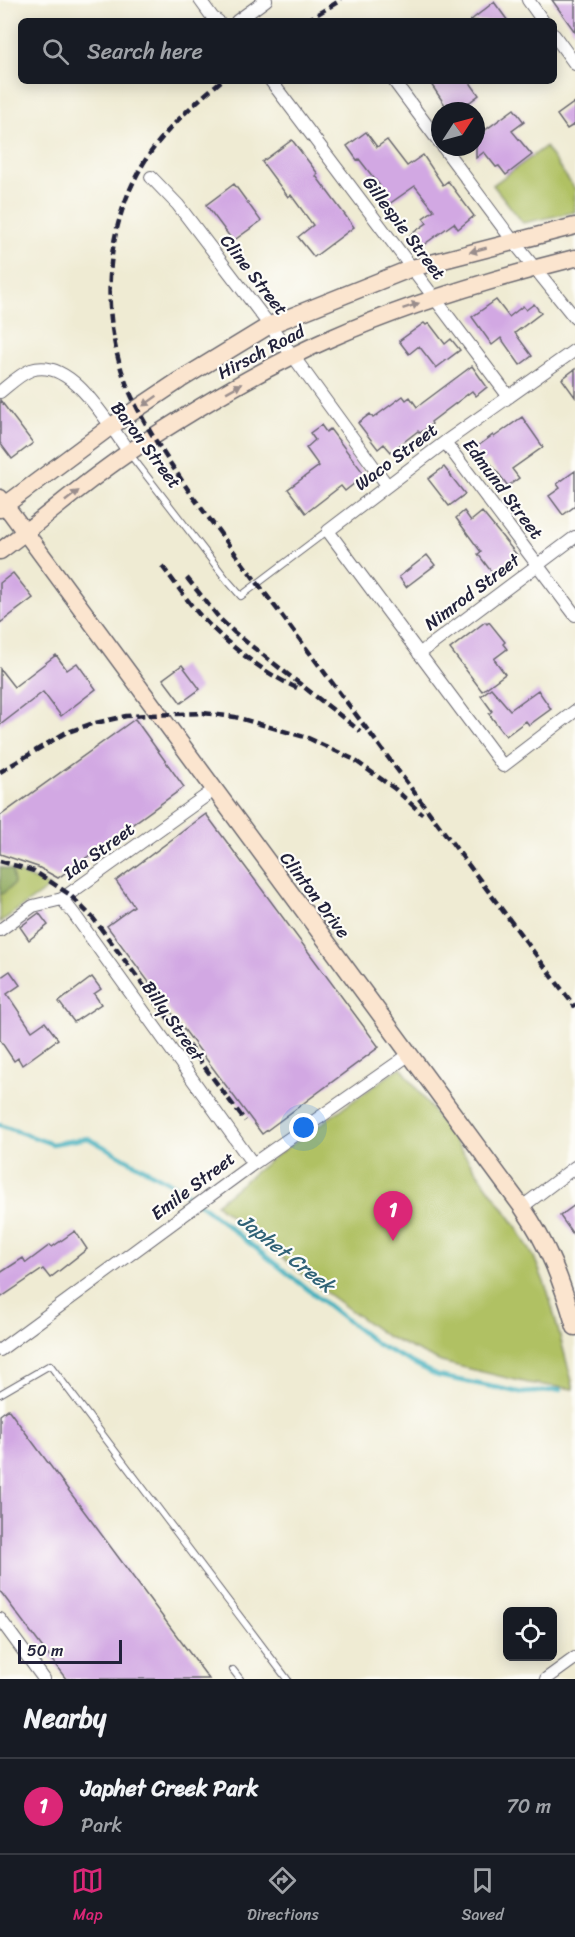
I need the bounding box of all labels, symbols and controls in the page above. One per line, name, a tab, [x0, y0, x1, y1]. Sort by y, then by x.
search box	[18, 18, 557, 84]
text: Search here	[87, 32, 203, 71]
icon: search	[39, 35, 72, 68]
north arrow	[431, 102, 485, 156]
street label: Gillespie Street	[354, 169, 454, 287]
street label: Cline Street	[212, 227, 296, 323]
one-way arrow	[468, 246, 487, 256]
one-way arrow	[402, 301, 420, 311]
street label: Hirsch Road	[212, 315, 312, 388]
one-way arrow	[226, 383, 243, 393]
street label: Baron Street	[102, 394, 190, 496]
one-way arrow	[141, 395, 158, 406]
street label: Waco Street	[347, 415, 445, 499]
street label: Edmund Street	[454, 432, 552, 547]
one-way arrow	[64, 490, 80, 503]
street label: Nimrod Street	[417, 545, 528, 639]
street label: Ida Street	[55, 814, 142, 889]
street label: Clinton Drive	[271, 844, 359, 946]
street label: Billy Street	[133, 974, 213, 1069]
your location	[289, 1113, 318, 1142]
street label: Emile Street	[144, 1143, 242, 1229]
pin: 1	[374, 1192, 412, 1241]
water label: Japhet Creek	[230, 1204, 344, 1304]
map controls	[503, 1607, 557, 1661]
button: locate	[503, 1607, 557, 1661]
text: 50 m	[27, 1636, 63, 1665]
scale bar	[18, 1637, 122, 1664]
text: Nearby	[24, 1695, 106, 1741]
text: Japhet Creek Park	[81, 1769, 258, 1808]
text: 1	[39, 1789, 48, 1824]
text: 70 m	[506, 1789, 551, 1824]
text: Park	[81, 1808, 122, 1843]
tab: Map	[71, 1864, 104, 1929]
tab: Directions	[247, 1864, 319, 1929]
tab: Saved	[461, 1864, 504, 1929]

